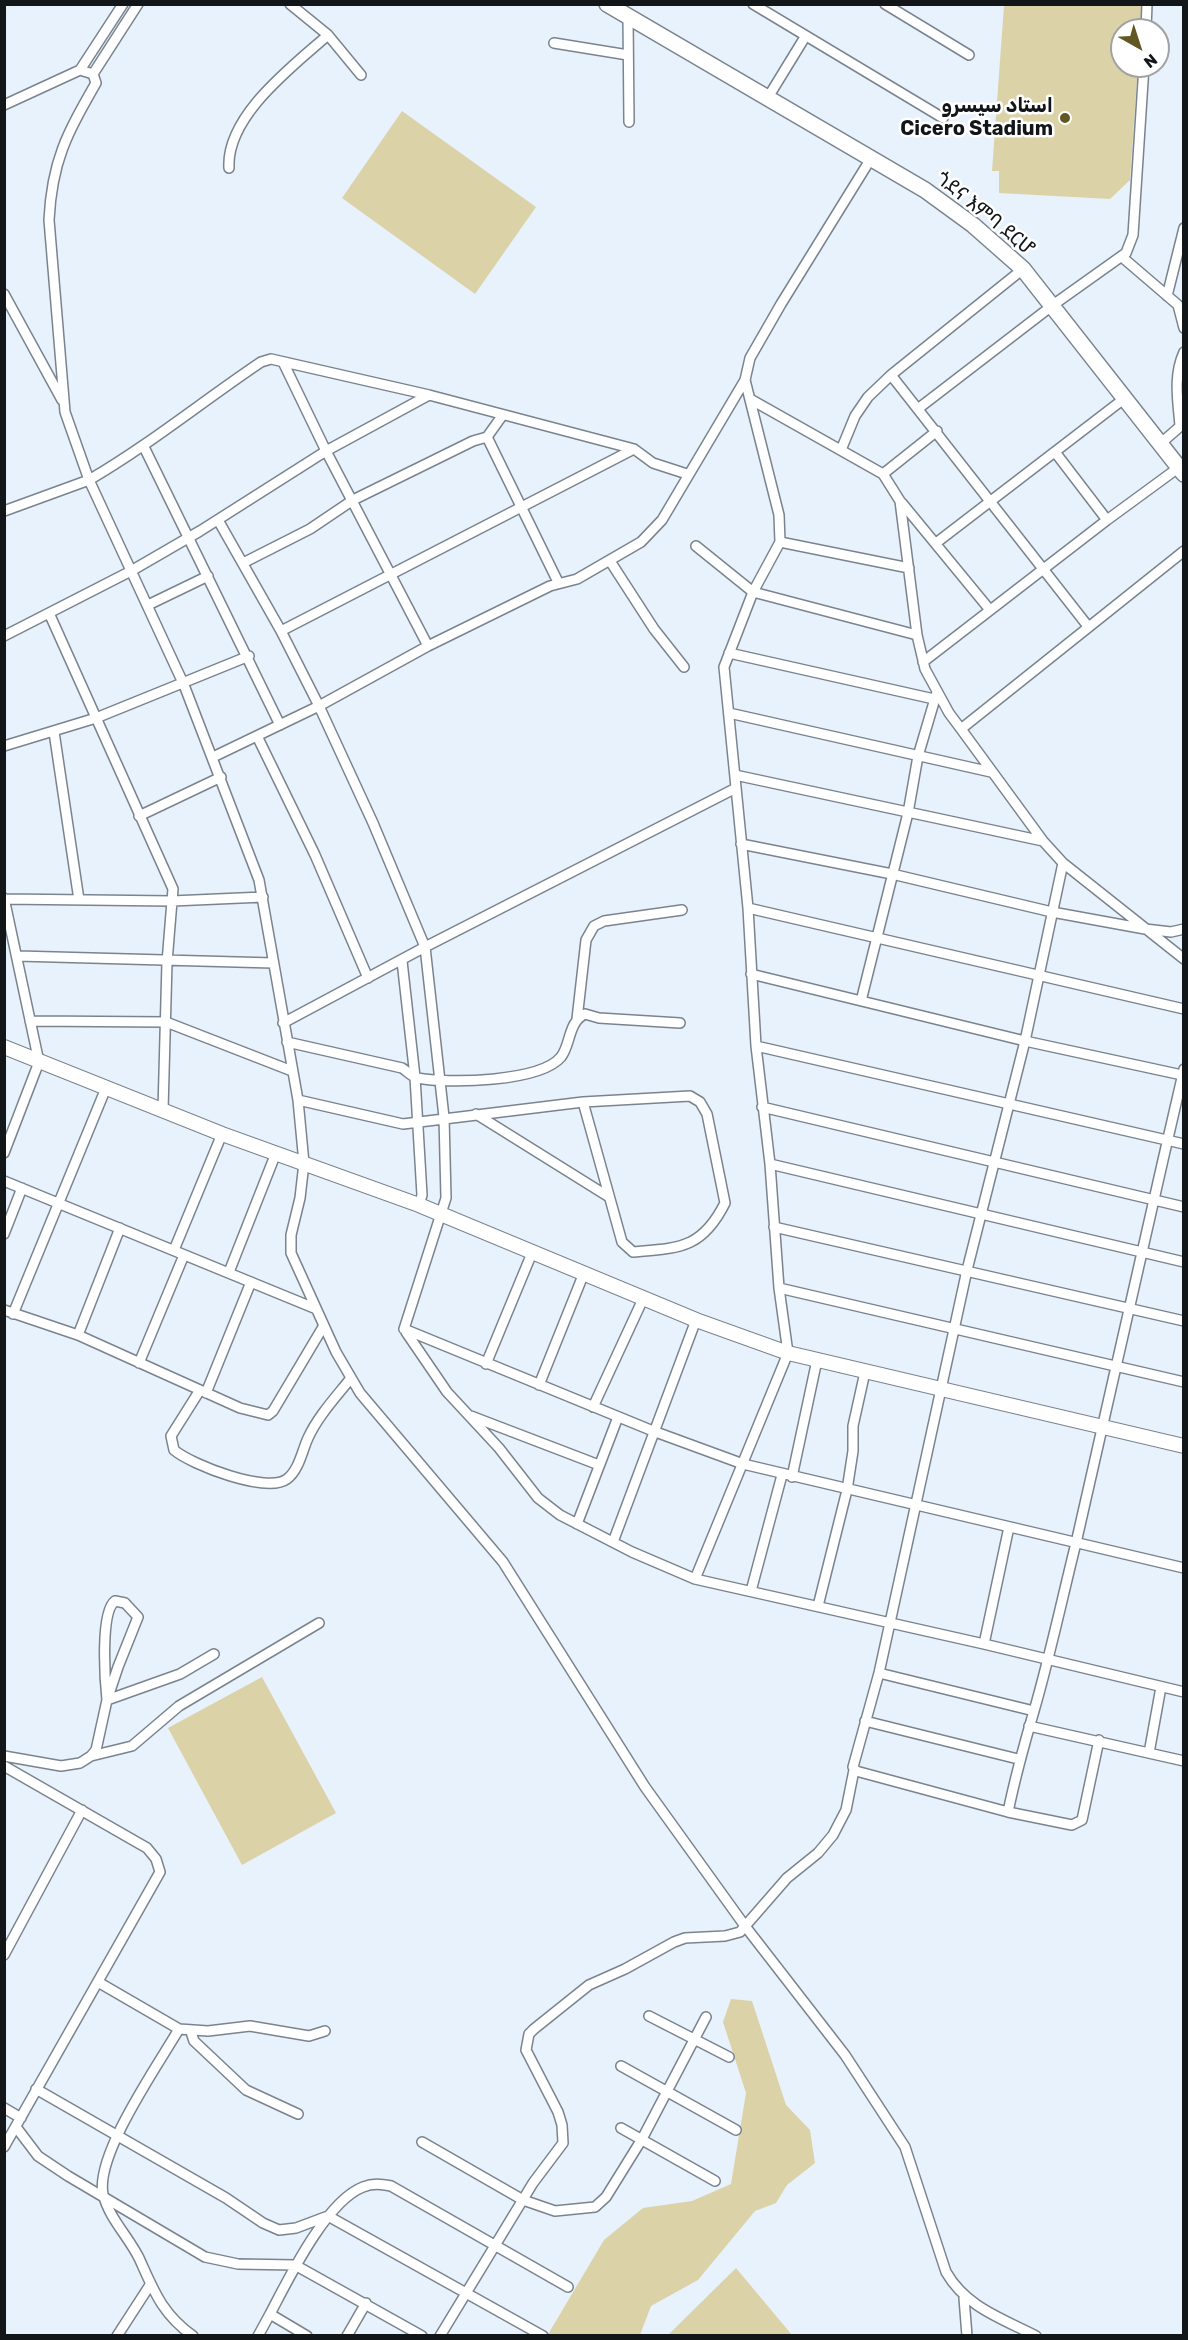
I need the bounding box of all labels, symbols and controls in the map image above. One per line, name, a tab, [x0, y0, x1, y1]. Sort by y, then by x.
north arrow	[1110, 18, 1170, 78]
text: N	[1140, 50, 1161, 72]
place label: استاد سيسرو Cicero Stadium	[900, 94, 1053, 141]
marker: استاد سيسرو Cicero Stadium	[1058, 111, 1072, 125]
street label: ጎደና እምባ ደርሆ	[931, 167, 1039, 261]

